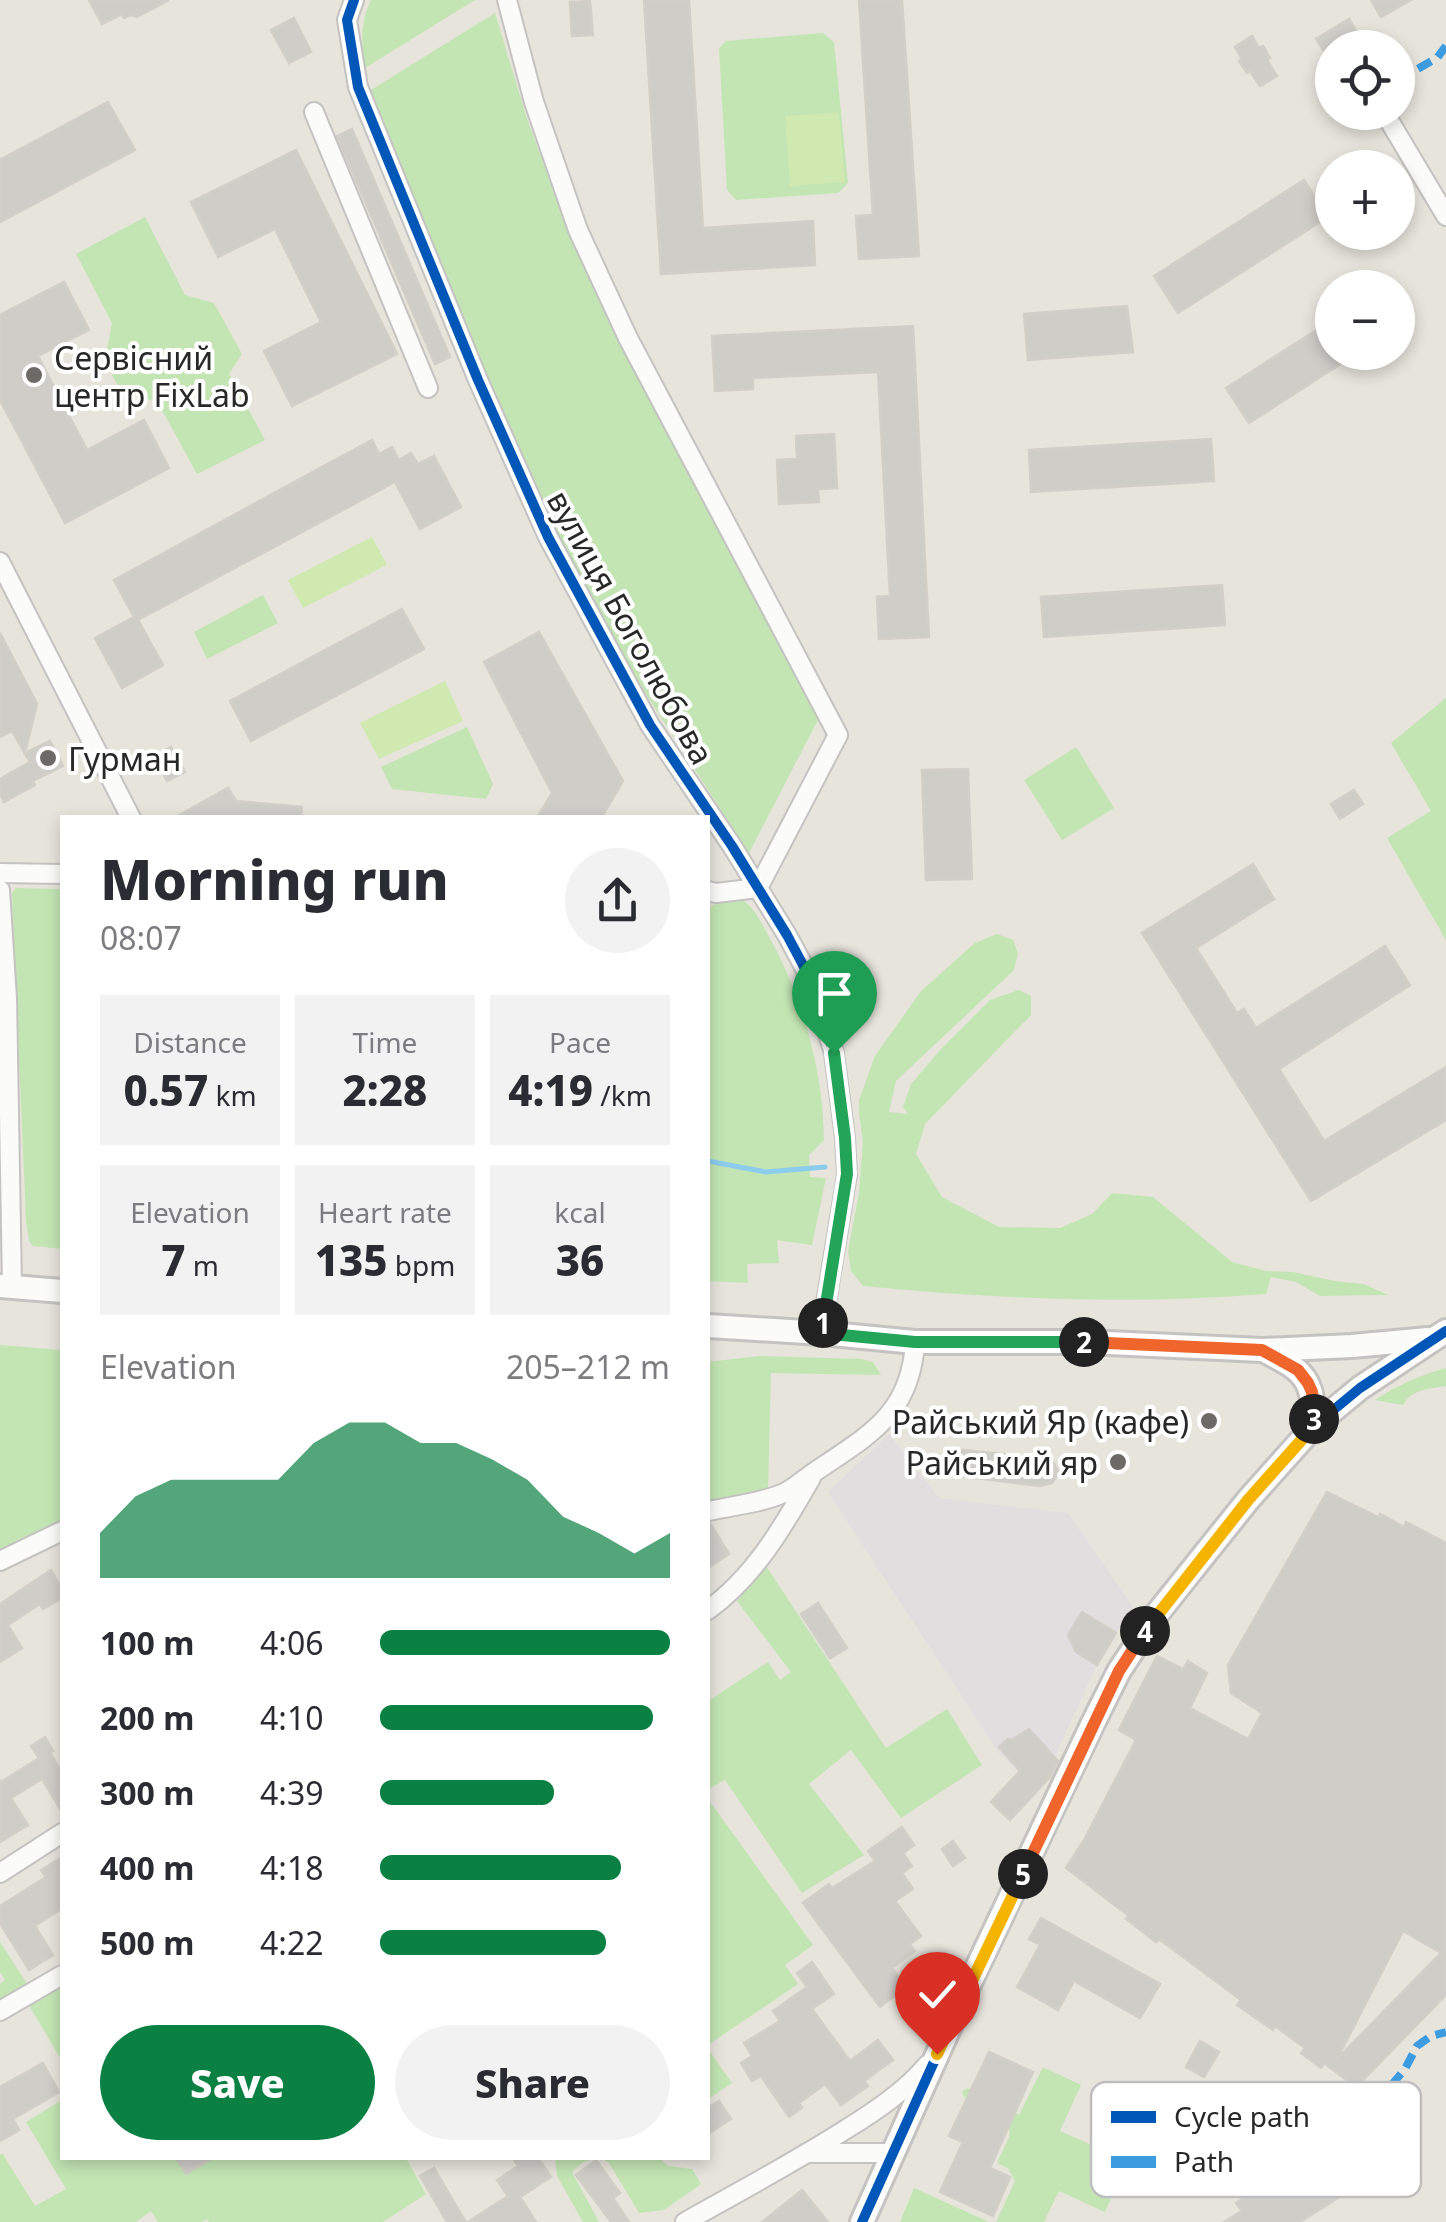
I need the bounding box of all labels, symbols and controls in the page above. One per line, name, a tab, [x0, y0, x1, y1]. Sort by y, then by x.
map controls	[1315, 30, 1415, 370]
button: locate	[1315, 30, 1415, 130]
button: +	[1315, 150, 1415, 250]
button: −	[1315, 270, 1415, 370]
place label: Сервiсний центр FixLab	[54, 336, 250, 416]
marker: Сервiсний центр FixLab	[23, 364, 45, 386]
street label: вулиця Боголюбова	[538, 482, 724, 772]
place label: Гурман	[68, 737, 181, 780]
marker: Гурман	[37, 747, 59, 769]
text: Morning run	[100, 841, 449, 916]
button: share	[565, 848, 670, 953]
text: 08:07	[100, 916, 182, 959]
pin	[792, 951, 877, 1054]
icon: arrive	[807, 966, 862, 1021]
text: Distance	[133, 1023, 247, 1061]
text: Time	[353, 1023, 417, 1061]
text: Pace	[549, 1023, 611, 1061]
text: 0.57	[123, 1061, 208, 1118]
text: 2:28	[343, 1061, 427, 1118]
text: 4:19	[508, 1061, 593, 1118]
text: km	[208, 1076, 257, 1114]
text: /km	[593, 1076, 652, 1114]
text: Elevation	[130, 1193, 250, 1231]
text: Heart rate	[318, 1193, 452, 1231]
text: kcal	[554, 1193, 606, 1231]
text: 7	[161, 1231, 185, 1288]
text: 135	[315, 1231, 387, 1288]
text: 36	[556, 1231, 604, 1288]
text: m	[185, 1246, 219, 1284]
text: bpm	[387, 1246, 455, 1284]
pin: 1	[798, 1298, 848, 1348]
text: 1	[815, 1304, 831, 1342]
pin: 2	[1059, 1317, 1109, 1367]
text: 2	[1076, 1323, 1092, 1361]
text: Elevation	[100, 1345, 237, 1388]
text: 205–212 m	[506, 1345, 670, 1388]
pin: 3	[1289, 1394, 1339, 1444]
place label: Райський Яр (кафе)	[892, 1400, 1189, 1443]
text: 3	[1306, 1400, 1322, 1438]
marker: Райський Яр (кафе)	[1198, 1410, 1220, 1432]
place label: Райський яр	[906, 1441, 1098, 1484]
marker: Райський яр	[1107, 1451, 1129, 1473]
pin: 4	[1120, 1606, 1170, 1656]
text: 4	[1137, 1612, 1153, 1650]
text: 100 m	[100, 1621, 194, 1664]
text: 4:06	[260, 1621, 324, 1664]
text: 200 m	[100, 1696, 194, 1739]
text: 4:10	[260, 1696, 324, 1739]
text: 300 m	[100, 1771, 194, 1814]
text: 4:39	[260, 1771, 324, 1814]
text: 400 m	[100, 1846, 194, 1889]
text: 4:18	[260, 1846, 324, 1889]
pin: 5	[998, 1849, 1048, 1899]
text: 5	[1015, 1855, 1031, 1893]
text: 500 m	[100, 1921, 194, 1964]
text: 4:22	[260, 1921, 324, 1964]
pin	[895, 1952, 980, 2055]
icon: check	[910, 1967, 965, 2022]
button: Save	[100, 2025, 375, 2140]
button: Share	[395, 2025, 670, 2140]
legend	[1091, 2082, 1421, 2197]
text: Cycle path	[1174, 2097, 1310, 2135]
text: Path	[1174, 2142, 1234, 2180]

